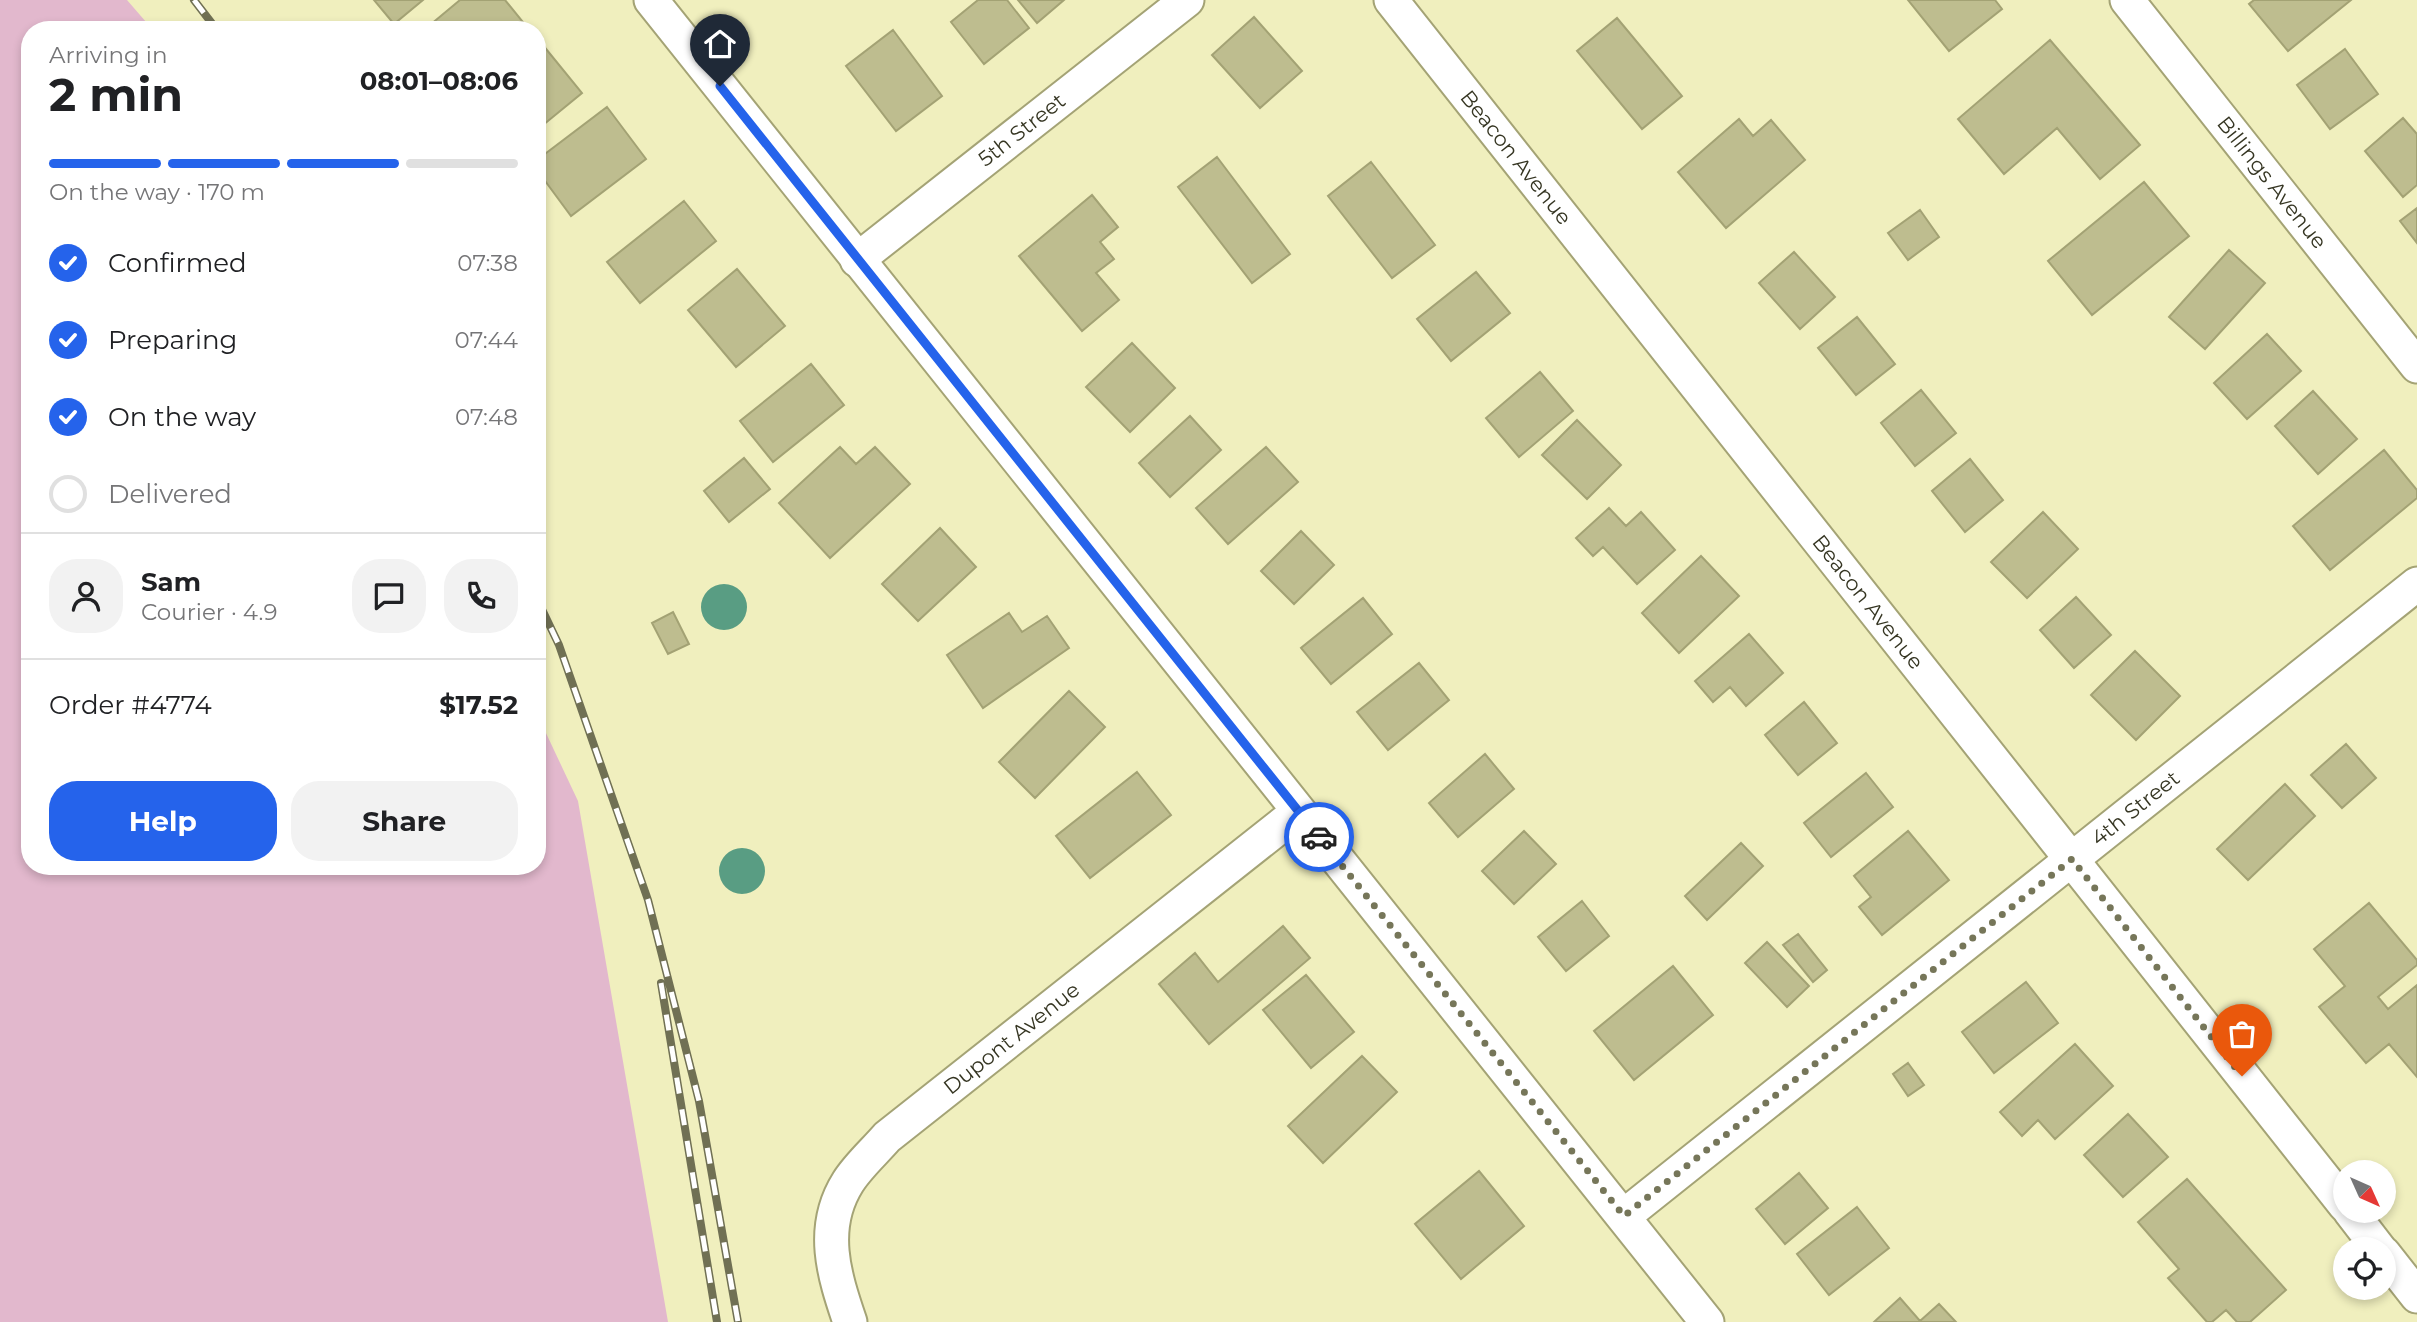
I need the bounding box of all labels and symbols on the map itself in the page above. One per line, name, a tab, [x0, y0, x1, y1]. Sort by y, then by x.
pin	[690, 14, 750, 86]
street label: Beacon Avenue	[1455, 85, 1577, 230]
street label: 5th Street	[973, 88, 1070, 172]
street label: Billings Avenue	[2212, 111, 2332, 254]
street label: Beacon Avenue	[1807, 530, 1929, 674]
street label: 4th Street	[2086, 765, 2184, 851]
courier	[1284, 802, 1354, 872]
street label: Dupont Avenue	[938, 977, 1084, 1099]
pin	[2212, 1004, 2272, 1076]
north arrow	[2333, 1160, 2396, 1223]

